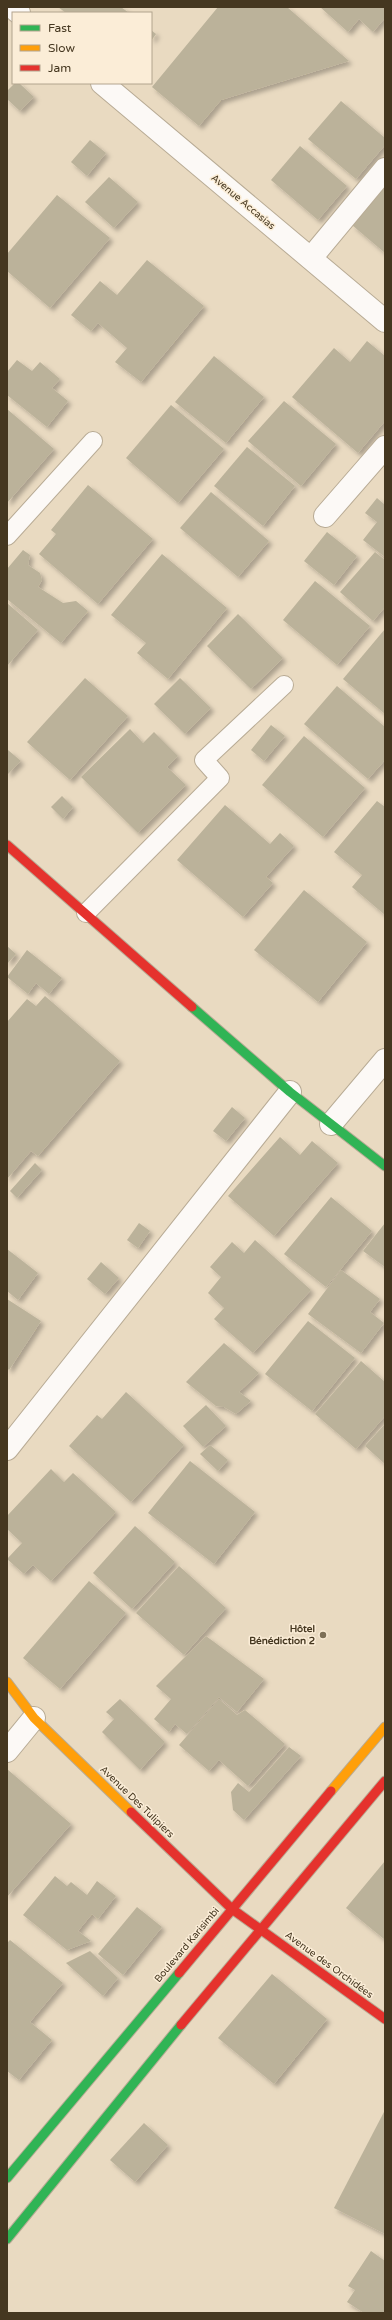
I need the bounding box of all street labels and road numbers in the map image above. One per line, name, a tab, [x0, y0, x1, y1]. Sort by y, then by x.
street label: Avenue Accasias	[209, 172, 278, 232]
street label: Avenue Des Tulipiers	[97, 1763, 177, 1841]
street label: Boulevard Karisimbi	[152, 1905, 222, 1985]
street label: Avenue des Orchidées	[283, 1929, 375, 2001]

